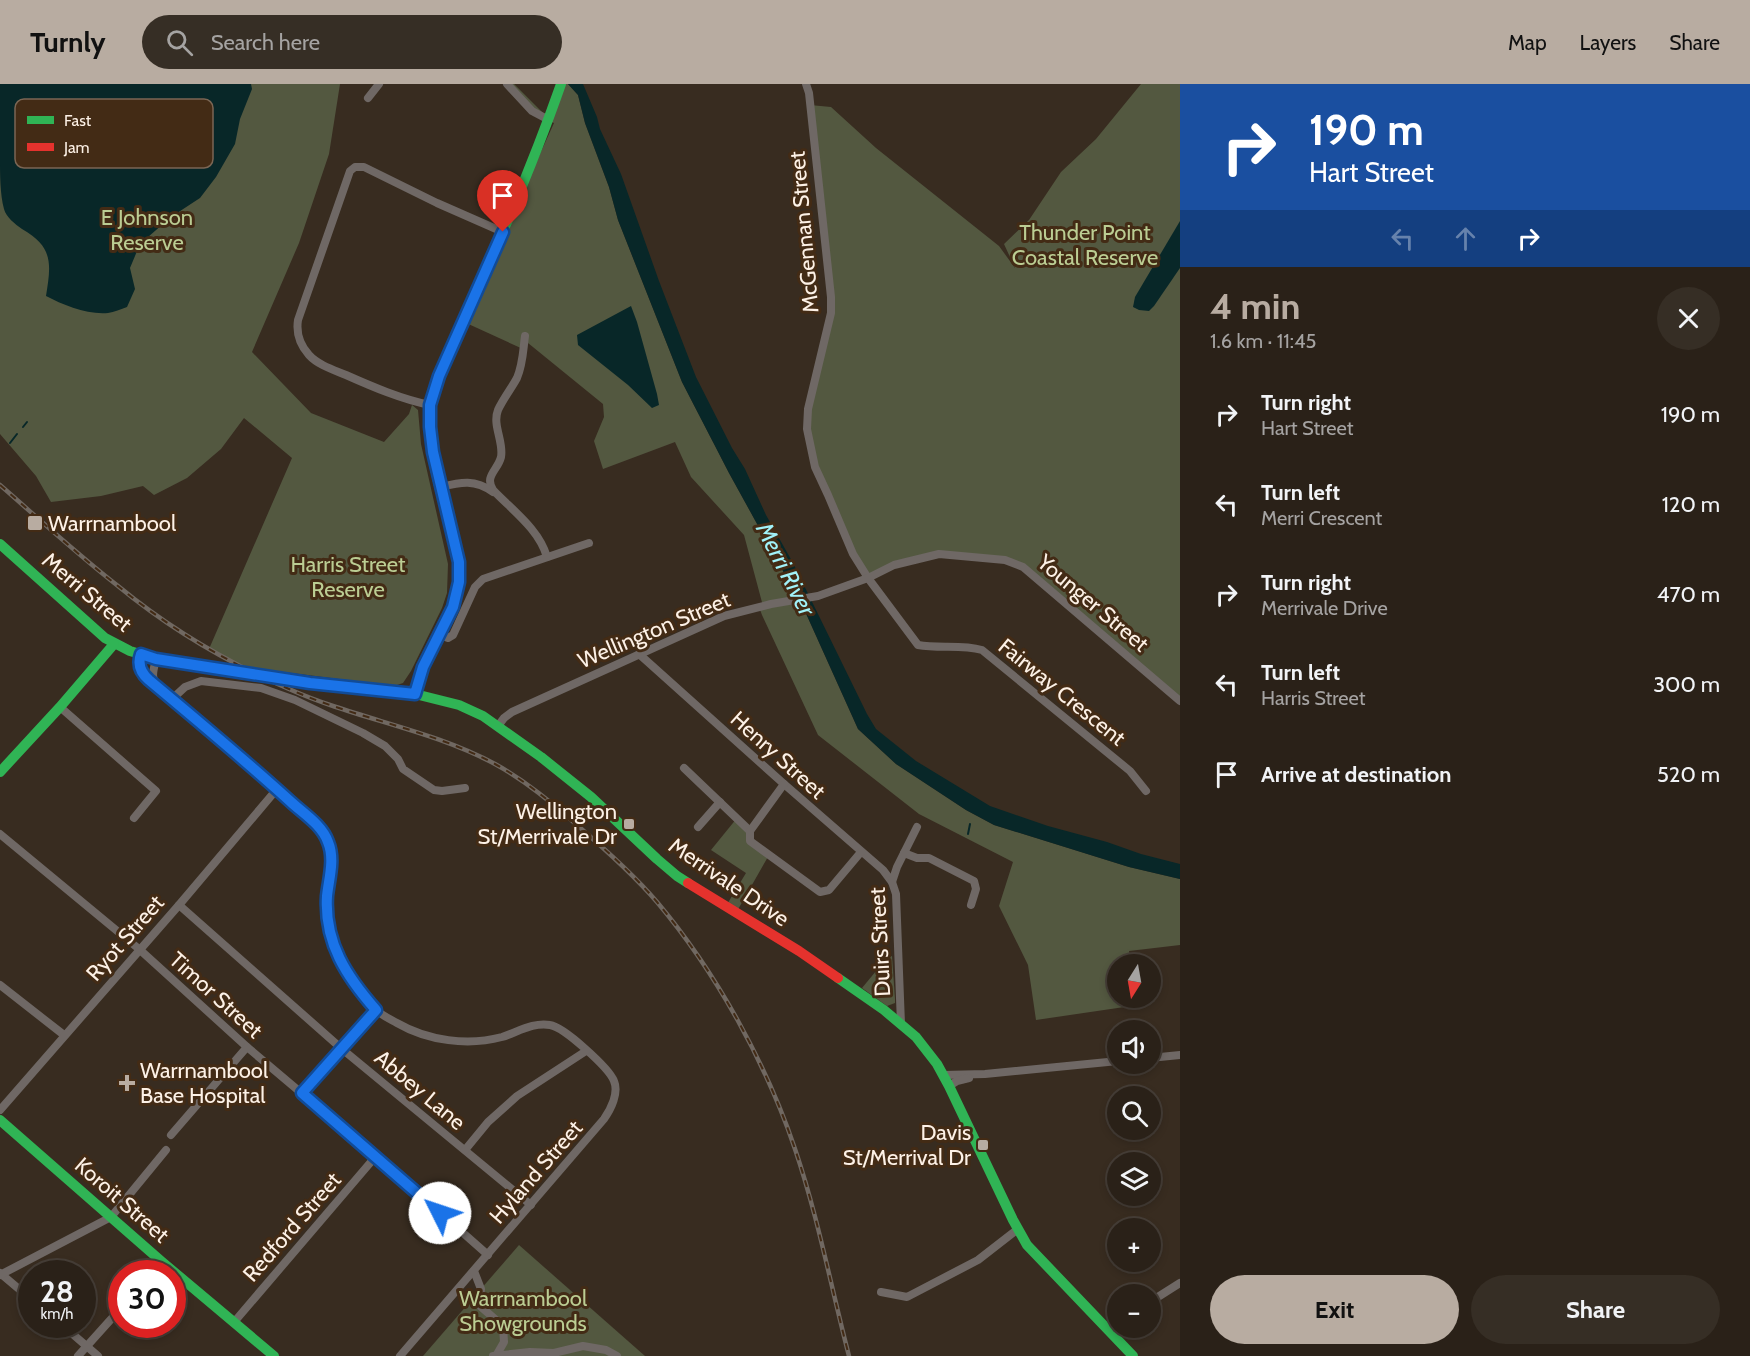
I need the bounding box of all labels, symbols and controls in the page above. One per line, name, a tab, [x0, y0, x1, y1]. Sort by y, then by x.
search box	[142, 15, 562, 69]
text: Turnly	[30, 25, 106, 59]
icon: search	[163, 26, 196, 59]
text: Search here	[211, 29, 320, 56]
text: Map	[1508, 30, 1547, 55]
text: Layers	[1580, 30, 1636, 55]
text: Share	[1669, 30, 1720, 55]
legend	[15, 99, 213, 168]
text: 190 m	[1309, 104, 1424, 156]
icon: right	[1210, 108, 1288, 186]
text: Fast	[64, 111, 92, 130]
text: Jam	[63, 138, 90, 157]
street label: McGennan Street	[783, 149, 825, 314]
text: Hart Street	[1309, 156, 1434, 189]
pin	[477, 170, 528, 232]
icon: arrive	[486, 179, 519, 212]
park label: E Johnson Reserve	[101, 204, 193, 256]
park label: Thunder Point Coastal Reserve	[1012, 219, 1158, 271]
icon: left	[1386, 222, 1419, 255]
icon: ahead	[1449, 222, 1482, 255]
icon: right	[1512, 222, 1545, 255]
text: 4 min	[1210, 284, 1300, 328]
button: close	[1657, 287, 1720, 350]
text: 1.6 km · 11:45	[1210, 329, 1316, 353]
text: Turn right	[1261, 389, 1351, 416]
icon: right	[1210, 398, 1243, 431]
text: 190 m	[1661, 401, 1720, 428]
text: Hart Street	[1261, 416, 1353, 440]
text: Turn left	[1261, 479, 1340, 506]
icon: left	[1210, 488, 1243, 521]
text: 120 m	[1662, 491, 1720, 518]
text: Merri Crescent	[1261, 506, 1382, 530]
place label: Warrnambool	[48, 510, 177, 537]
marker: Warrnambool	[26, 514, 44, 532]
water label: Merri River	[750, 517, 823, 622]
street label: Merri Street	[37, 547, 138, 638]
street label: Younger Street	[1031, 548, 1155, 658]
park label: Harris Street Reserve	[290, 551, 406, 603]
text: Turn right	[1261, 569, 1351, 596]
icon: right	[1210, 578, 1243, 611]
text: 470 m	[1657, 581, 1720, 608]
street label: Wellington Street	[574, 586, 735, 674]
text: Merrivale Drive	[1261, 596, 1388, 620]
street label: Fairway Crescent	[993, 633, 1131, 752]
text: Turn left	[1261, 659, 1340, 686]
icon: left	[1210, 668, 1243, 701]
text: 300 m	[1653, 671, 1720, 698]
text: Harris Street	[1261, 686, 1366, 710]
street label: Henry Street	[725, 705, 831, 805]
icon: arrive	[1210, 758, 1243, 791]
text: Arrive at destination	[1261, 761, 1451, 788]
text: 520 m	[1657, 761, 1720, 788]
place label: Wellington St/Merrivale Dr	[478, 798, 617, 850]
marker: Wellington St/Merrivale Dr	[622, 817, 636, 831]
street label: Merrivale Drive	[664, 832, 794, 932]
street label: Duirs Street	[864, 886, 896, 997]
street label: Ryot Street	[80, 889, 170, 986]
street label: Timor Street	[164, 946, 269, 1044]
north arrow	[1107, 954, 1161, 1008]
map controls	[1107, 954, 1161, 1338]
button: sound	[1107, 1020, 1161, 1074]
street label: Abbey Lane	[369, 1044, 471, 1136]
place label: Warrnambool Base Hospital	[140, 1057, 269, 1109]
marker: Warrnambool Base Hospital	[118, 1074, 136, 1092]
button: search	[1107, 1086, 1161, 1140]
street label: Hyland Street	[484, 1114, 589, 1229]
place label: Davis St/Merrival Dr	[843, 1119, 971, 1171]
marker: Davis St/Merrival Dr	[976, 1138, 990, 1152]
street label: Koroit Street	[69, 1152, 175, 1249]
button: layers	[1107, 1152, 1161, 1206]
street label: Redford Street	[237, 1166, 347, 1287]
position arrow	[408, 1181, 472, 1245]
button: +	[1107, 1218, 1161, 1272]
speed limit sign: 30	[108, 1260, 186, 1338]
text: 28	[40, 1273, 74, 1310]
button: Exit	[1210, 1275, 1459, 1344]
button: Share	[1471, 1275, 1720, 1344]
button: −	[1107, 1284, 1161, 1338]
park label: Warrnambool Showgrounds	[459, 1285, 588, 1337]
text: km/h	[41, 1305, 73, 1323]

